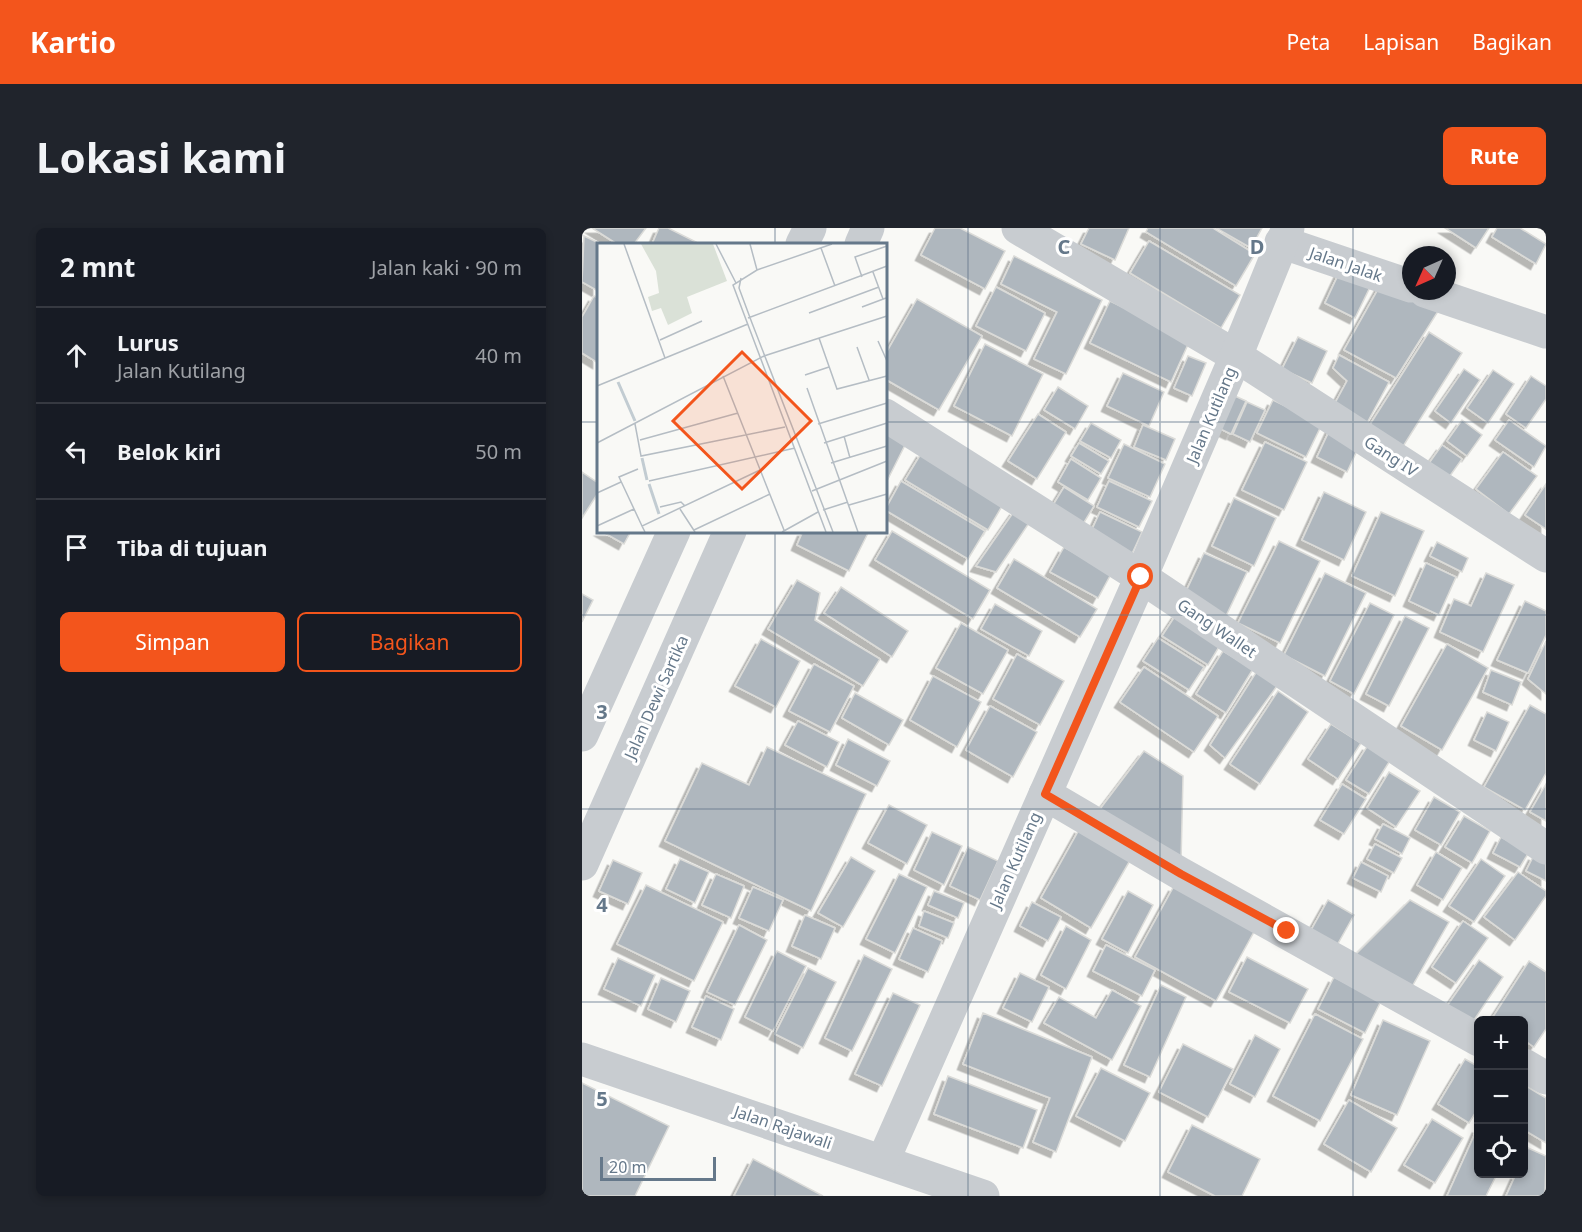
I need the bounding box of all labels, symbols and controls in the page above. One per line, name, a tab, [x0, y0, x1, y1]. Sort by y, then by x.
text: Kartio	[30, 23, 116, 61]
text: Peta	[1286, 28, 1330, 56]
text: Lapisan	[1363, 28, 1439, 56]
text: Bagikan	[1472, 28, 1552, 56]
button: Rute	[1443, 127, 1546, 185]
text: Lokasi kami	[36, 128, 286, 185]
text: C	[1058, 233, 1071, 260]
text: D	[1250, 233, 1264, 260]
street label: Jalan Jalak	[1305, 241, 1386, 287]
inset map	[597, 243, 886, 532]
north arrow	[1402, 246, 1456, 300]
text: 2 mnt	[60, 249, 135, 285]
text: Jalan kaki · 90 m	[371, 254, 522, 281]
text: Lurus	[117, 327, 179, 357]
icon: ahead	[60, 339, 93, 372]
text: 40 m	[475, 342, 522, 369]
text: Jalan Kutilang	[117, 357, 246, 384]
street label: Jalan Kutilang	[1180, 363, 1241, 469]
street label: Gang IV	[1360, 431, 1422, 482]
icon: left	[60, 435, 93, 468]
text: Belok kiri	[117, 436, 221, 466]
text: 50 m	[475, 438, 522, 465]
icon: arrive	[60, 531, 93, 564]
text: Tiba di tujuan	[117, 532, 267, 562]
route start	[1127, 563, 1153, 589]
street label: Gang Wallet	[1173, 593, 1261, 663]
button: Simpan	[60, 612, 285, 672]
button: Bagikan	[297, 612, 522, 672]
street label: Jalan Dewi Sartika	[618, 632, 693, 764]
text: 3	[596, 698, 608, 725]
street label: Jalan Kutilang	[983, 808, 1046, 913]
text: 4	[596, 891, 608, 918]
route end	[1273, 917, 1299, 943]
map controls	[1474, 1016, 1528, 1178]
button: +	[1474, 1016, 1528, 1070]
button: −	[1474, 1070, 1528, 1124]
text: 5	[596, 1085, 608, 1112]
street label: Jalan Rajawali	[729, 1099, 835, 1154]
button: locate	[1474, 1124, 1528, 1178]
scale bar	[600, 1154, 716, 1182]
text: 20 m	[609, 1156, 646, 1178]

